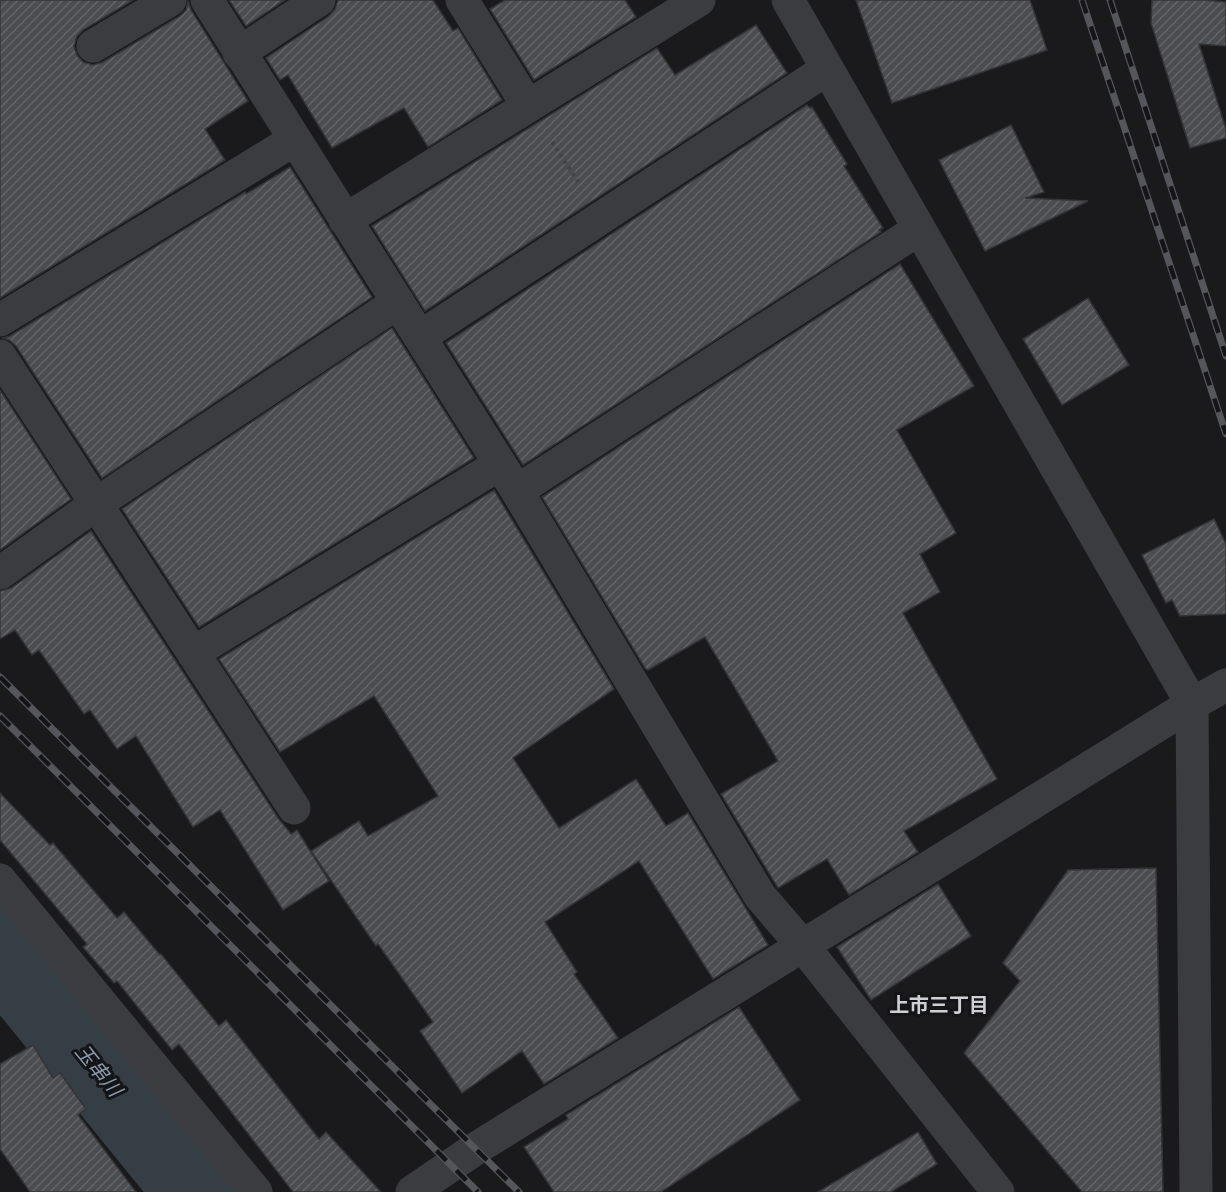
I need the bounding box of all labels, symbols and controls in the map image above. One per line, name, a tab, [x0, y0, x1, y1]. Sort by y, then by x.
district label: 上市三丁目	[889, 991, 989, 1018]
water label: 玉串川	[70, 1038, 130, 1103]

